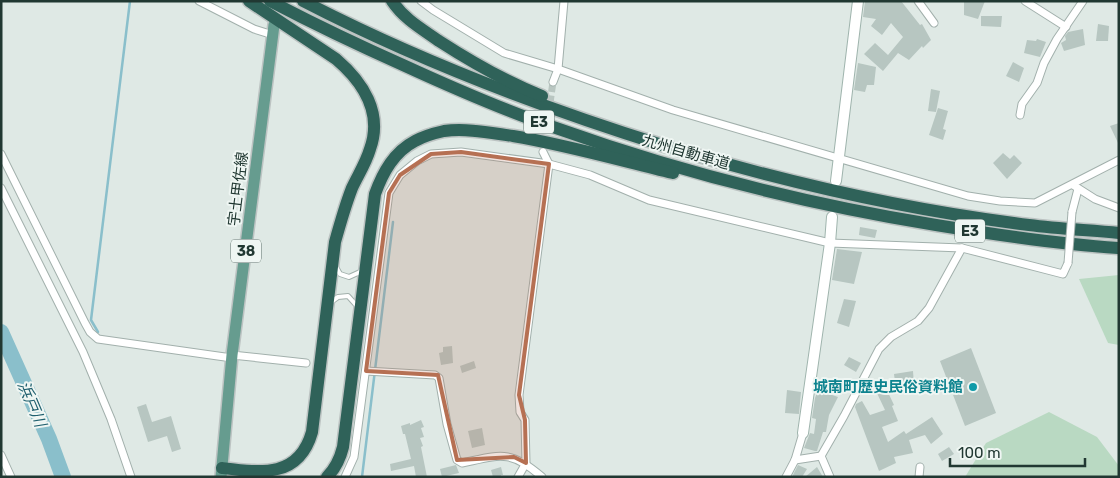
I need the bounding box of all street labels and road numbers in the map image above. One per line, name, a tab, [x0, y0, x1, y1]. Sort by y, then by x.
road number: E3	[524, 110, 554, 134]
street label: 九州自動車道	[640, 131, 732, 173]
street label: 宇土甲佐線	[224, 151, 252, 227]
road number: E3	[955, 220, 985, 242]
road number: 38	[231, 240, 261, 262]

